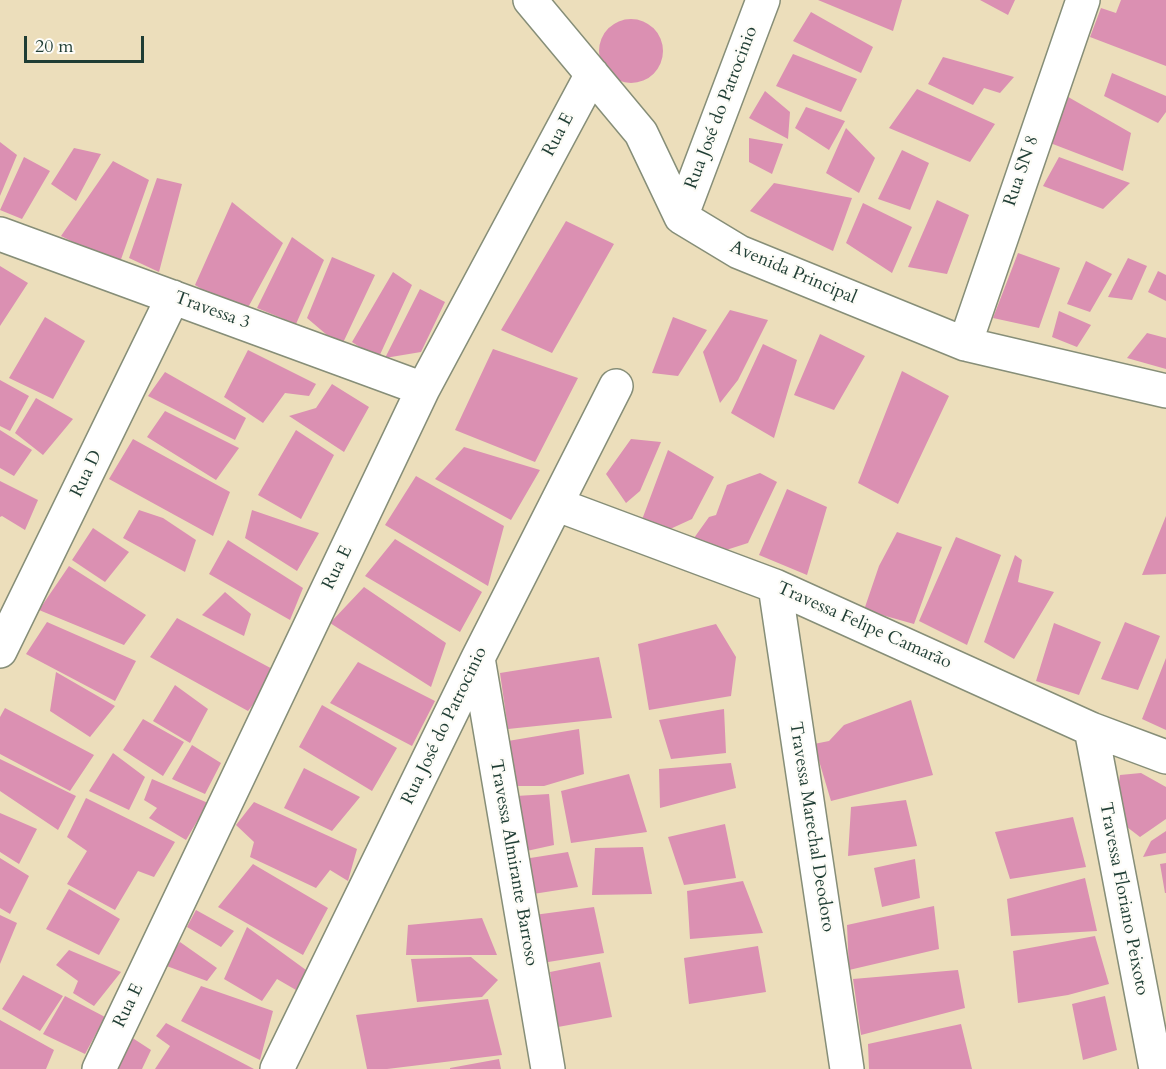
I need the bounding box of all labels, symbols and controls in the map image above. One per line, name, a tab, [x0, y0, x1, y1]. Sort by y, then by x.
scale bar	[27, 24, 147, 62]
street label: Rua José do Patrocinio	[681, 24, 763, 192]
text: 20 m	[35, 34, 74, 59]
street label: Rua E	[539, 110, 579, 160]
street label: Rua SN 8	[1000, 133, 1044, 209]
street label: Avenida Principal	[727, 237, 859, 309]
street label: Travessa 3	[171, 287, 253, 335]
street label: Rua D	[66, 447, 108, 501]
street label: Rua E	[318, 543, 358, 593]
street label: Travessa Felipe Camarão	[773, 578, 955, 674]
street label: Rua José do Patrocinio	[397, 644, 493, 808]
street label: Travessa Marechal Deodoro	[784, 720, 838, 934]
street label: Travessa Almirante Barroso	[484, 758, 542, 968]
street label: Travessa Floriano Peixoto	[1094, 801, 1152, 997]
street label: Rua E	[109, 981, 149, 1031]

